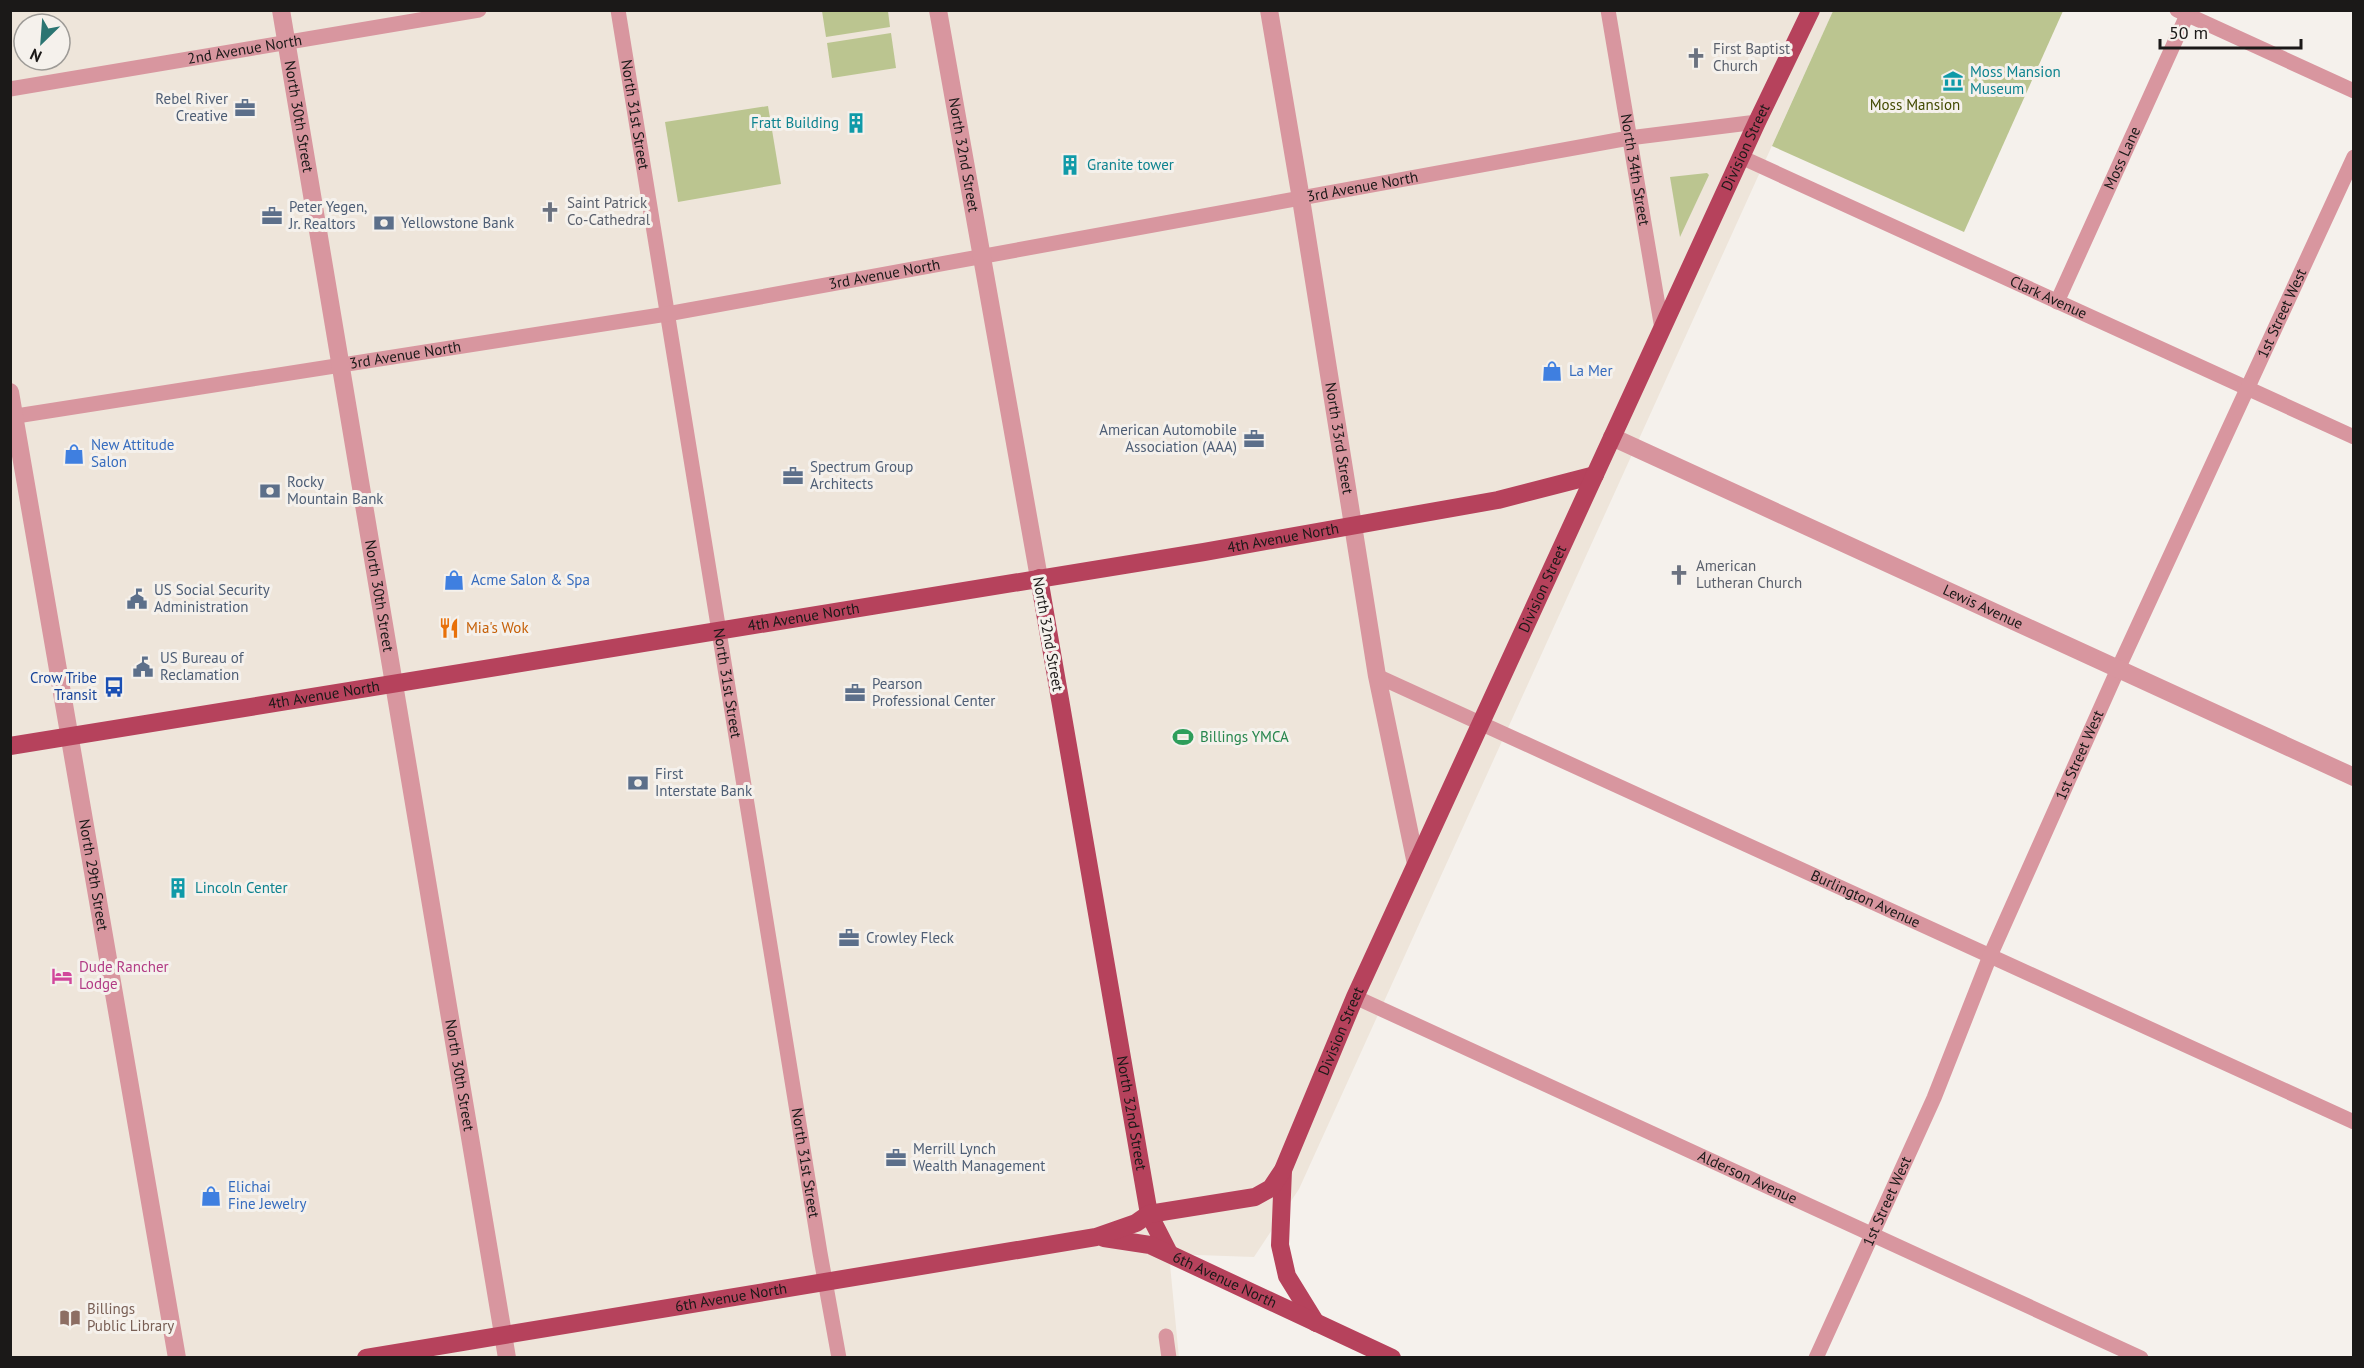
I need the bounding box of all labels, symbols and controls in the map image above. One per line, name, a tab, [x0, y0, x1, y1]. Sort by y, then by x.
north arrow	[12, 12, 72, 72]
scale bar	[2160, 12, 2301, 50]
text: 50 m	[2169, 21, 2208, 44]
street label: 2nd Avenue North	[186, 30, 303, 68]
place label: First Baptist Church	[1713, 39, 1790, 75]
text: N	[27, 44, 45, 67]
church icon: First Baptist Church	[1684, 46, 1708, 70]
street label: North 31st Street	[617, 58, 654, 171]
street label: North 30th Street	[281, 59, 318, 174]
place label: Moss Mansion Museum	[1970, 62, 2061, 98]
museum icon: Moss Mansion Museum	[1941, 69, 1965, 93]
place label: Rebel River Creative	[155, 89, 228, 125]
park label: Moss Mansion	[1870, 95, 1960, 114]
office icon: Rebel River Creative	[233, 96, 257, 120]
street label: North 32nd Street	[945, 96, 984, 213]
street label: Division Street	[1717, 100, 1773, 194]
building icon: Fratt Building	[844, 111, 868, 135]
street label: North 34th Street	[1617, 112, 1654, 227]
place label: Fratt Building	[751, 113, 839, 132]
street label: Moss Lane	[2099, 123, 2144, 192]
building icon: Granite tower	[1058, 153, 1082, 177]
place label: Granite tower	[1087, 155, 1174, 174]
street label: 3rd Avenue North	[1305, 167, 1420, 206]
place label: Saint Patrick Co-Cathedral	[567, 193, 651, 229]
place label: Peter Yegen, Jr. Realtors	[288, 197, 367, 233]
church icon: Saint Patrick Co-Cathedral	[538, 200, 562, 224]
office icon: Peter Yegen, Jr. Realtors	[260, 204, 284, 228]
bank icon: Yellowstone Bank	[372, 211, 396, 235]
place label: Yellowstone Bank	[401, 213, 515, 232]
street label: 3rd Avenue North	[827, 254, 941, 293]
street label: 1st Street West	[2253, 265, 2310, 361]
street label: Clark Avenue	[2007, 271, 2090, 323]
street label: 3rd Avenue North	[348, 336, 462, 373]
shop icon: La Mer	[1540, 359, 1564, 383]
place label: La Mer	[1569, 361, 1613, 380]
street label: North 33rd Street	[1321, 381, 1358, 495]
place label: American Automobile Association (AAA)	[1099, 420, 1237, 456]
office icon: American Automobile Association (AAA)	[1242, 427, 1266, 451]
place label: New Attitude Salon	[91, 435, 174, 471]
shop icon: New Attitude Salon	[62, 442, 86, 466]
place label: Spectrum Group Architects	[810, 457, 913, 493]
office icon: Spectrum Group Architects	[781, 464, 805, 488]
place label: Rocky Mountain Bank	[287, 472, 384, 508]
bank icon: Rocky Mountain Bank	[258, 479, 282, 503]
street label: 4th Avenue North	[1226, 518, 1340, 557]
street label: North 30th Street	[361, 538, 398, 653]
street label: Division Street	[1514, 542, 1570, 635]
place label: American Lutheran Church	[1696, 556, 1802, 592]
church icon: American Lutheran Church	[1667, 563, 1691, 587]
shop icon: Acme Salon & Spa	[442, 568, 466, 592]
place label: Acme Salon & Spa	[471, 570, 590, 589]
street label: North 32nd Street	[1029, 575, 1068, 693]
place label: US Social Security Administration	[154, 580, 270, 616]
street label: Lewis Avenue	[1940, 580, 2026, 633]
public building icon: US Social Security Administration	[125, 587, 149, 611]
street label: 4th Avenue North	[746, 598, 861, 635]
restaurant icon: Mia's Wok	[437, 616, 461, 640]
place label: Mia's Wok	[466, 618, 529, 637]
street label: North 31st Street	[710, 627, 746, 740]
place label: US Bureau of Reclamation	[160, 648, 245, 684]
public building icon: US Bureau of Reclamation	[131, 655, 155, 679]
place label: Crow Tribe Transit	[30, 668, 97, 704]
place label: Pearson Professional Center	[872, 674, 995, 710]
bus stop icon: Crow Tribe Transit	[102, 675, 126, 699]
street label: 4th Avenue North	[267, 676, 381, 713]
office icon: Pearson Professional Center	[843, 681, 867, 705]
street label: 1st Street West	[2051, 707, 2107, 803]
sports icon: Billings YMCA	[1171, 725, 1195, 749]
place label: Billings YMCA	[1200, 727, 1289, 746]
place label: First Interstate Bank	[655, 764, 753, 800]
bank icon: First Interstate Bank	[626, 771, 650, 795]
street label: North 29th Street	[75, 817, 113, 932]
street label: Burlington Avenue	[1808, 865, 1923, 932]
building icon: Lincoln Center	[166, 876, 190, 900]
place label: Lincoln Center	[195, 878, 288, 897]
office icon: Crowley Fleck	[837, 926, 861, 950]
place label: Crowley Fleck	[866, 928, 955, 947]
place label: Dude Rancher Lodge	[79, 957, 169, 993]
hotel icon: Dude Rancher Lodge	[50, 964, 74, 988]
street label: Division Street	[1314, 984, 1367, 1078]
street label: North 30th Street	[441, 1018, 479, 1132]
street label: North 32nd Street	[1113, 1054, 1151, 1172]
street label: North 31st Street	[788, 1106, 824, 1219]
place label: Merrill Lynch Wealth Management	[913, 1139, 1045, 1175]
office icon: Merrill Lynch Wealth Management	[884, 1146, 908, 1170]
street label: Alderson Avenue	[1695, 1146, 1800, 1208]
street label: 1st Street West	[1858, 1153, 1915, 1249]
place label: Elichai Fine Jewelry	[228, 1177, 306, 1213]
shop icon: Elichai Fine Jewelry	[199, 1184, 223, 1208]
street label: 6th Avenue North	[1170, 1247, 1280, 1312]
street label: 6th Avenue North	[674, 1278, 788, 1316]
place label: Billings Public Library	[87, 1299, 174, 1335]
library icon: Billings Public Library	[58, 1306, 82, 1330]

